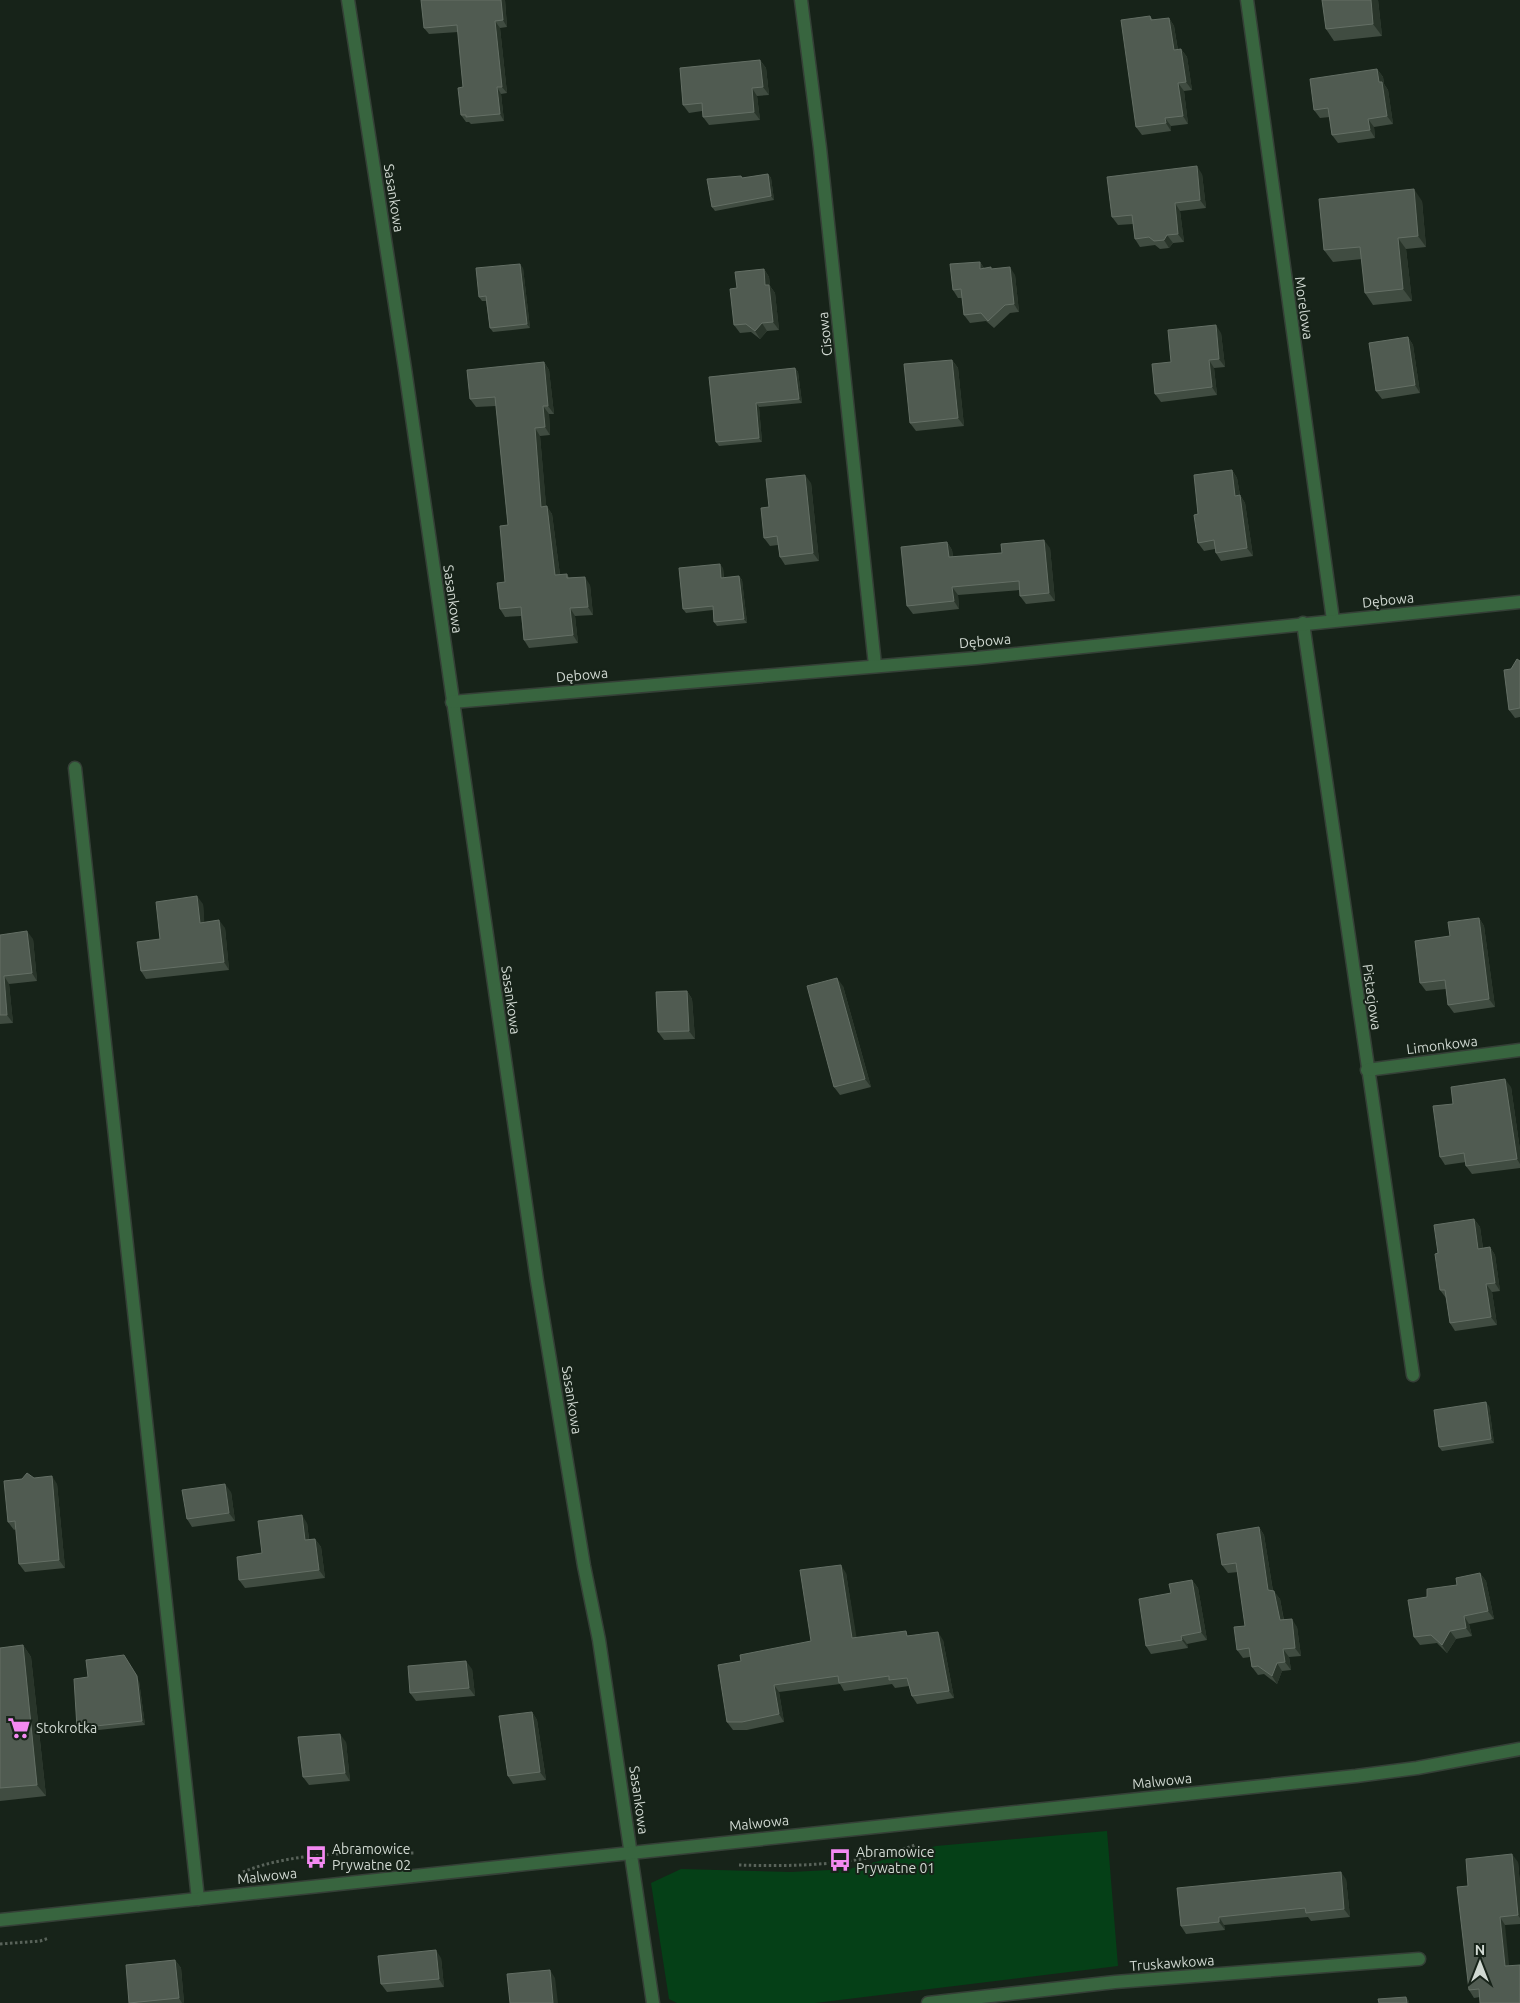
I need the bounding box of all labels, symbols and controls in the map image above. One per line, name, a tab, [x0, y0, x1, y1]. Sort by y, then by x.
street label: Sasankowa	[381, 163, 407, 233]
street label: Morelowa	[1292, 276, 1316, 340]
street label: Cisowa	[815, 311, 835, 357]
street label: Sasankowa	[440, 564, 466, 634]
street label: Dębowa	[1361, 589, 1415, 611]
street label: Dębowa	[958, 631, 1012, 651]
street label: Dębowa	[555, 665, 609, 685]
street label: Pistacjowa	[1359, 963, 1385, 1031]
street label: Sasankowa	[498, 965, 524, 1035]
street label: Limonkowa	[1405, 1033, 1479, 1057]
street label: Sasankowa	[559, 1365, 585, 1435]
supermarket icon: Stokrotka	[6, 1715, 32, 1741]
place label: Stokrotka	[36, 1720, 97, 1736]
street label: Sasankowa	[626, 1765, 652, 1835]
street label: Malwowa	[1131, 1770, 1193, 1792]
street label: Malwowa	[728, 1812, 790, 1834]
place label: Abramowice Prywatne 02	[332, 1841, 411, 1873]
bus stop icon: Abramowice Prywatne 02	[303, 1844, 329, 1870]
place label: Abramowice Prywatne 01	[856, 1844, 935, 1876]
bus stop icon: Abramowice Prywatne 01	[827, 1847, 853, 1873]
street label: Malwowa	[236, 1865, 298, 1887]
north arrow	[1455, 1938, 1505, 1988]
text: N	[1475, 1942, 1485, 1958]
street label: Truskawkowa	[1129, 1952, 1215, 1974]

